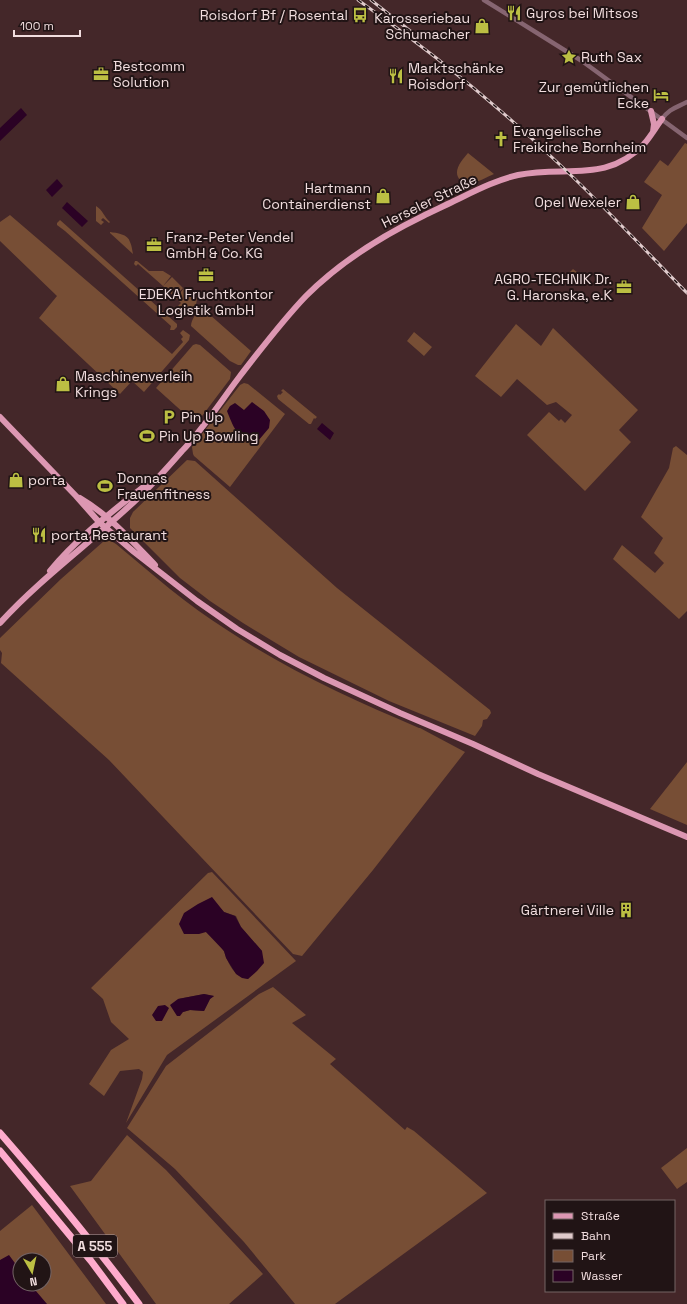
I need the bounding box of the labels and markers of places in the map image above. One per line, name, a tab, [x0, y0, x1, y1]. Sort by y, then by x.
restaurant icon: Gyros bei Mitsos	[505, 4, 523, 22]
place label: Gyros bei Mitsos	[526, 4, 638, 22]
place label: Roisdorf Bf / Rosental	[200, 6, 348, 24]
bus stop icon: Roisdorf Bf / Rosental	[351, 6, 369, 24]
place label: Karosseriebau Schumacher	[374, 9, 470, 43]
shop icon: Karosseriebau Schumacher	[473, 17, 491, 35]
place icon: Ruth Sax	[560, 48, 578, 66]
place label: Ruth Sax	[581, 48, 642, 66]
place label: Bestcomm Solution	[113, 57, 185, 91]
place label: Marktschänke Roisdorf	[408, 59, 504, 93]
office icon: Bestcomm Solution	[92, 65, 110, 83]
restaurant icon: Marktschänke Roisdorf	[387, 67, 405, 85]
place label: Zur gemütlichen Ecke	[539, 78, 649, 112]
hotel icon: Zur gemütlichen Ecke	[652, 86, 670, 104]
place label: Evangelische Freikirche Bornheim	[513, 122, 646, 156]
church icon: Evangelische Freikirche Bornheim	[492, 130, 510, 148]
place label: Hartmann Containerdienst	[262, 179, 371, 213]
shop icon: Hartmann Containerdienst	[374, 187, 392, 205]
place label: Opel Wexeler	[534, 193, 621, 211]
shop icon: Opel Wexeler	[624, 193, 642, 211]
place label: Franz-Peter Vendel GmbH & Co. KG	[166, 228, 294, 262]
office icon: Franz-Peter Vendel GmbH & Co. KG	[145, 236, 163, 254]
office icon: EDEKA Fruchtkontor Logistik GmbH	[197, 266, 215, 284]
place label: AGRO-TECHNIK Dr. G. Haronska, e.K	[494, 270, 612, 304]
office icon: AGRO-TECHNIK Dr. G. Haronska, e.K	[615, 278, 633, 296]
place label: EDEKA Fruchtkontor Logistik GmbH	[139, 285, 273, 319]
place label: Maschinenverleih Krings	[75, 367, 193, 401]
shop icon: Maschinenverleih Krings	[54, 375, 72, 393]
parking icon: Pin Up	[160, 408, 178, 426]
place label: Pin Up	[181, 408, 223, 426]
sports icon: Pin Up Bowling	[138, 427, 156, 445]
place label: Pin Up Bowling	[159, 427, 258, 445]
place label: Donnas Frauenfitness	[117, 469, 210, 503]
shop icon: porta	[7, 471, 25, 489]
place label: porta	[28, 471, 65, 489]
sports icon: Donnas Frauenfitness	[96, 477, 114, 495]
restaurant icon: porta Restaurant	[30, 526, 48, 544]
place label: porta Restaurant	[51, 526, 167, 544]
place label: Gärtnerei Ville	[521, 901, 614, 919]
building icon: Gärtnerei Ville	[617, 901, 635, 919]

